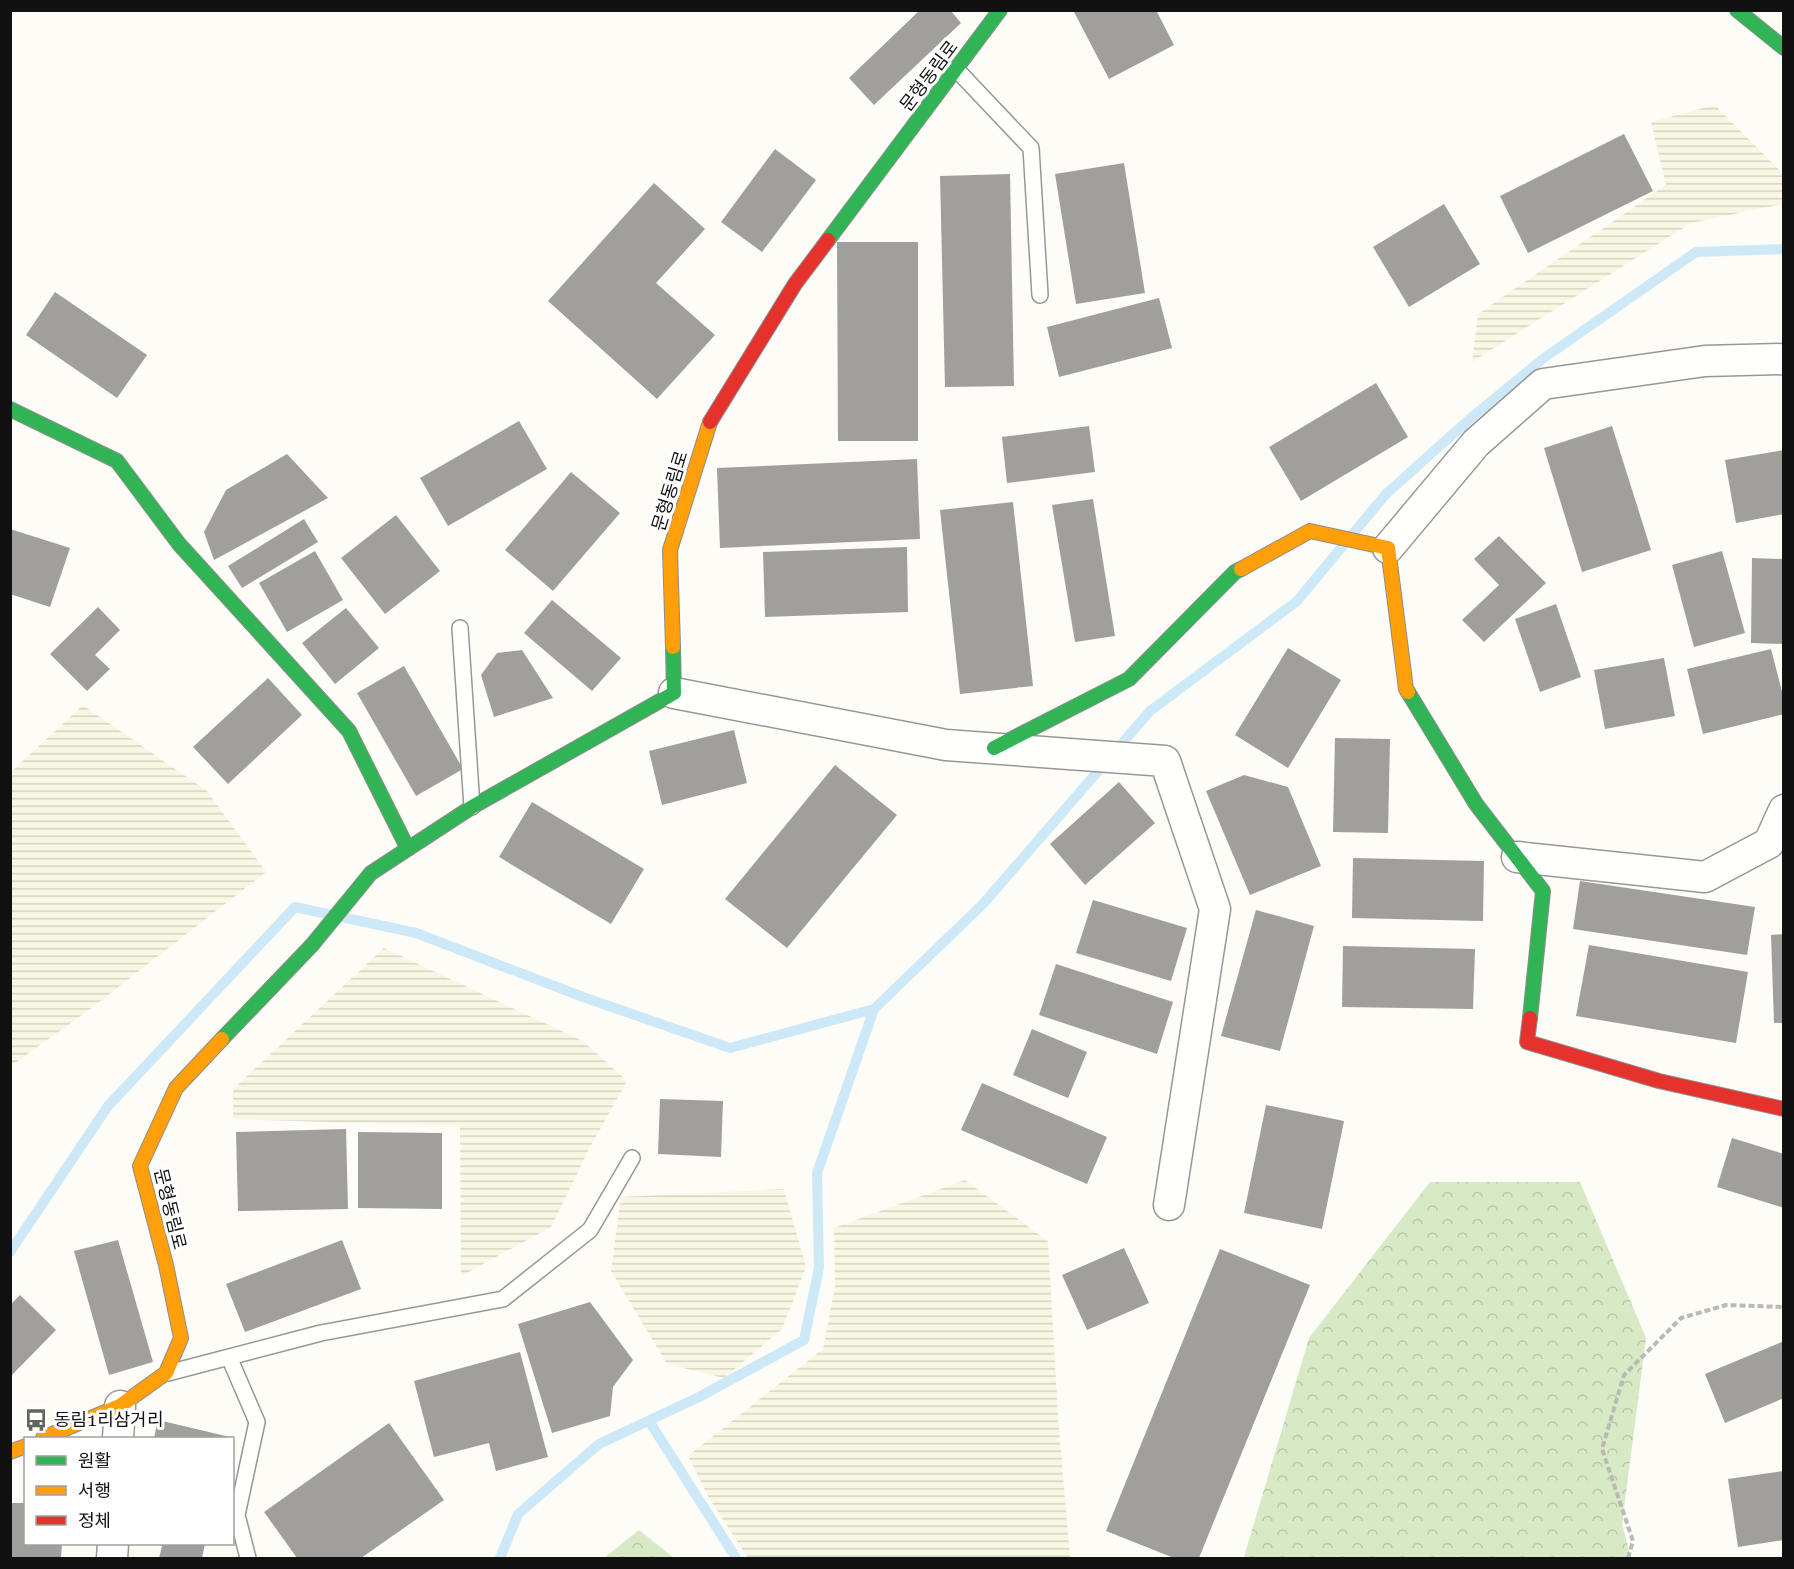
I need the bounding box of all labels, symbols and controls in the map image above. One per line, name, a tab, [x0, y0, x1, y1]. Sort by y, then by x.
street label: 문형동림로	[895, 36, 962, 115]
street label: 문형동림로	[647, 448, 692, 534]
street label: 문형동림로	[150, 1166, 191, 1252]
bus stop icon: 동림1리삼거리	[23, 1407, 49, 1433]
place label: 동림1리삼거리	[54, 1409, 163, 1430]
legend	[24, 1437, 234, 1545]
text: 원활	[78, 1450, 111, 1471]
text: 서행	[78, 1480, 111, 1501]
text: 정체	[78, 1510, 111, 1531]

